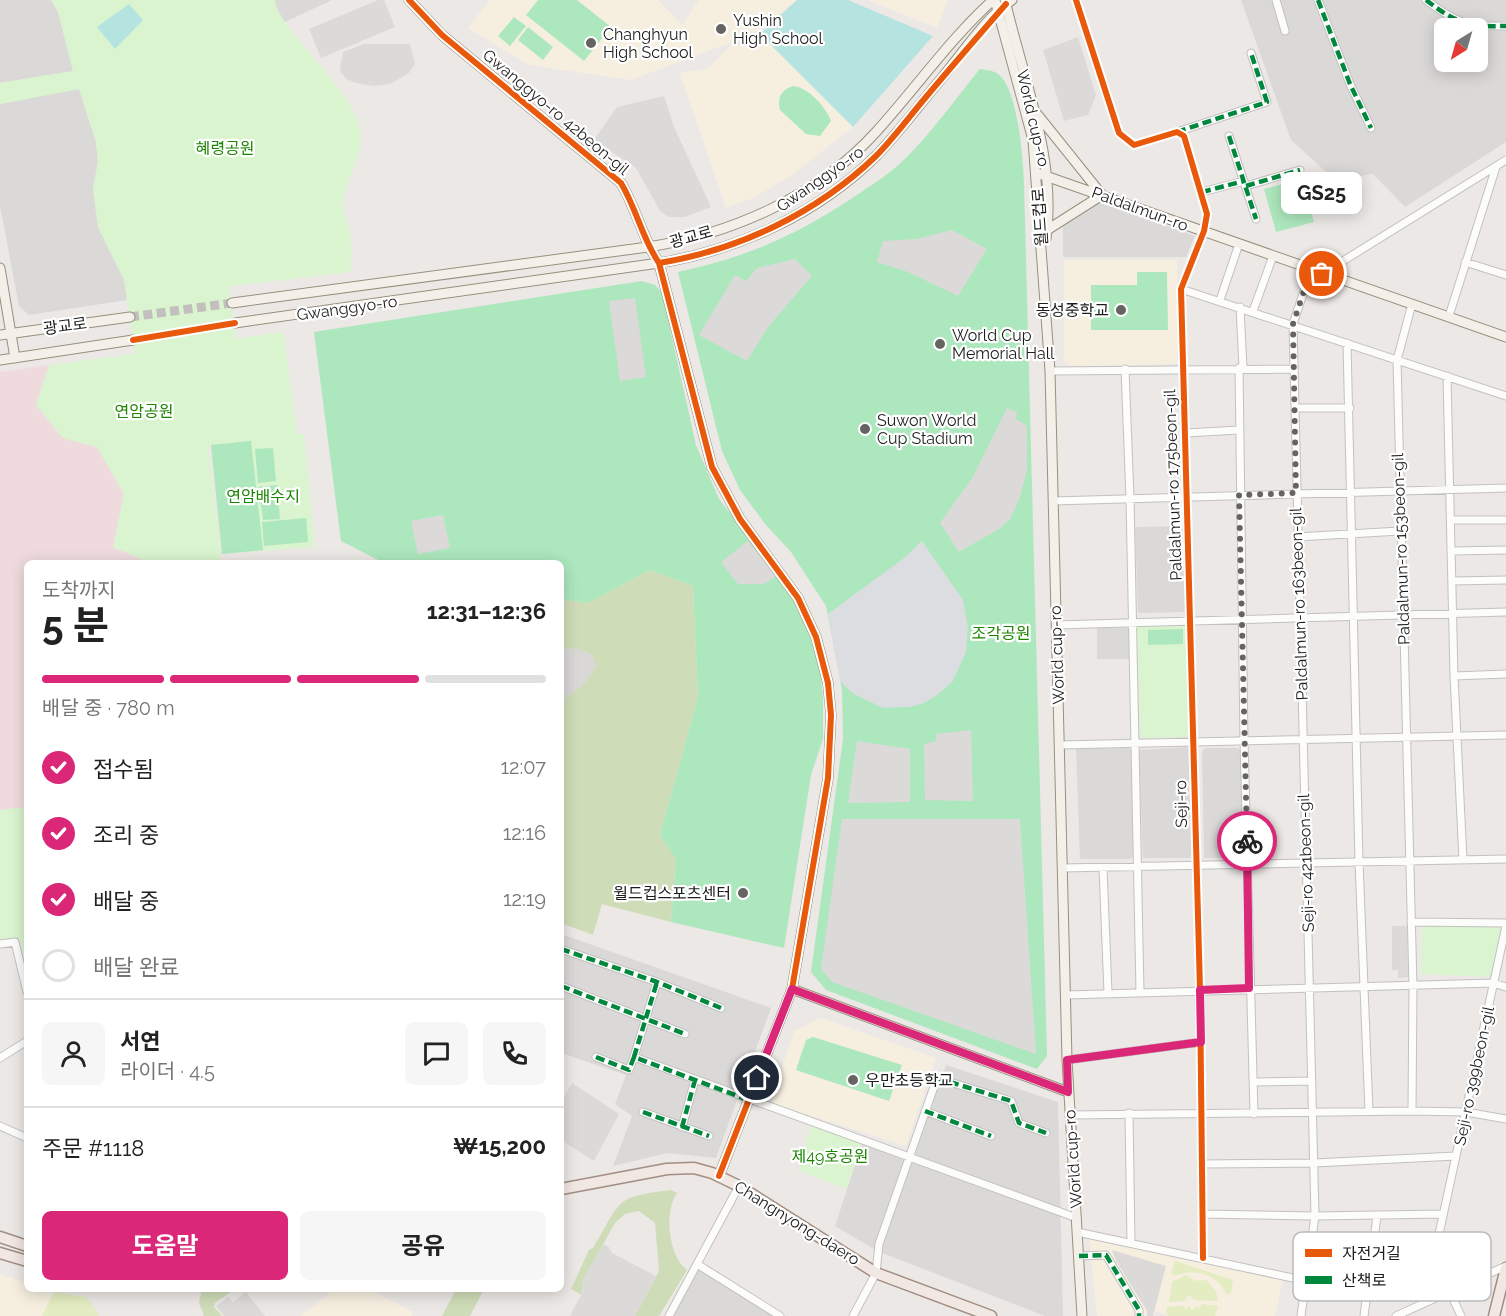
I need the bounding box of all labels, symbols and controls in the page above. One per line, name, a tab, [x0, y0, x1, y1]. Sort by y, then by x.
place label: Yushin High School	[733, 11, 823, 48]
north arrow	[1434, 18, 1488, 72]
map controls	[1434, 18, 1488, 72]
marker: Yushin High School	[714, 22, 728, 36]
place label: Changhyun High School	[603, 25, 693, 62]
marker: Changhyun High School	[584, 36, 598, 50]
street label: Gwanggyo-ro 42beon-gil	[479, 45, 634, 179]
street label: World cup-ro	[1013, 68, 1053, 168]
park label: 혜령공원	[196, 139, 254, 158]
street label: Gwanggyo-ro	[773, 142, 867, 216]
callout: GS25	[1282, 172, 1362, 214]
text: GS25	[1297, 181, 1346, 205]
street label: Paldalmun-ro	[1089, 183, 1191, 235]
street label: 월드컵로	[1028, 187, 1052, 247]
street label: 광교로	[667, 222, 715, 252]
pin	[1296, 248, 1347, 299]
icon: bag	[1305, 257, 1338, 290]
street label: Gwanggyo-ro	[295, 292, 399, 324]
place label: 동성중학교	[1035, 301, 1109, 320]
marker: 동성중학교	[1114, 303, 1128, 317]
street label: 광교로	[42, 313, 88, 338]
place label: World Cup Memorial Hall	[952, 326, 1055, 363]
marker: World Cup Memorial Hall	[933, 337, 947, 351]
street label: Paldalmun-ro 175beon-gil	[1160, 388, 1186, 581]
park label: 연암공원	[115, 402, 173, 421]
place label: Suwon World Cup Stadium	[877, 411, 976, 448]
marker: Suwon World Cup Stadium	[858, 422, 872, 436]
street label: Paldalmun-ro 153beon-gil	[1388, 452, 1414, 645]
park label: 연암배수지	[226, 487, 300, 506]
street label: Paldalmun-ro 163beon-gil	[1286, 507, 1312, 701]
text: 도착까지	[42, 578, 116, 602]
text: 12:31–12:36	[427, 598, 546, 624]
text: 5 분	[42, 602, 109, 648]
street label: World cup-ro	[1046, 605, 1068, 705]
park label: 조각공원	[972, 624, 1030, 643]
text: 배달 중 · 780 m	[42, 696, 175, 720]
icon: check	[42, 751, 75, 784]
text: 12:07	[500, 755, 546, 779]
text: 접수됨	[93, 756, 154, 782]
street label: Seji-ro	[1171, 780, 1191, 828]
street label: Seji-ro 421beon-gil	[1294, 793, 1318, 933]
courier	[1217, 811, 1277, 871]
icon: check	[42, 817, 75, 850]
text: 12:16	[503, 821, 546, 845]
text: 조리 중	[93, 822, 159, 848]
icon: bike	[1231, 825, 1264, 858]
icon: check	[42, 883, 75, 916]
place label: 월드컵스포츠센터	[613, 884, 731, 903]
marker: 월드컵스포츠센터	[736, 886, 750, 900]
text: 12:19	[503, 887, 546, 911]
text: 배달 중	[93, 888, 159, 914]
text: 배달 완료	[93, 954, 180, 980]
street label: Seji-ro 399beon-gil	[1450, 1004, 1498, 1147]
button: person	[42, 1022, 105, 1085]
button: chat	[405, 1022, 468, 1085]
button: phone	[483, 1022, 546, 1085]
text: 서연	[120, 1028, 160, 1054]
pin	[731, 1052, 782, 1103]
text: 라이더 · 4.5	[120, 1059, 215, 1083]
icon: home	[740, 1061, 773, 1094]
place label: 우만초등학교	[865, 1071, 953, 1090]
marker: 우만초등학교	[846, 1073, 860, 1087]
street label: World cup-ro	[1060, 1109, 1086, 1209]
text: ₩15,200	[453, 1133, 546, 1159]
text: 주문 #1118	[42, 1135, 144, 1161]
park label: 제49호공원	[792, 1147, 869, 1166]
street label: Changnyong-daero	[731, 1177, 863, 1269]
button: 도움말	[42, 1211, 288, 1280]
button: 공유	[300, 1211, 546, 1280]
legend	[1293, 1232, 1491, 1301]
text: 자전거길	[1342, 1244, 1401, 1263]
text: 산책로	[1342, 1271, 1386, 1290]

